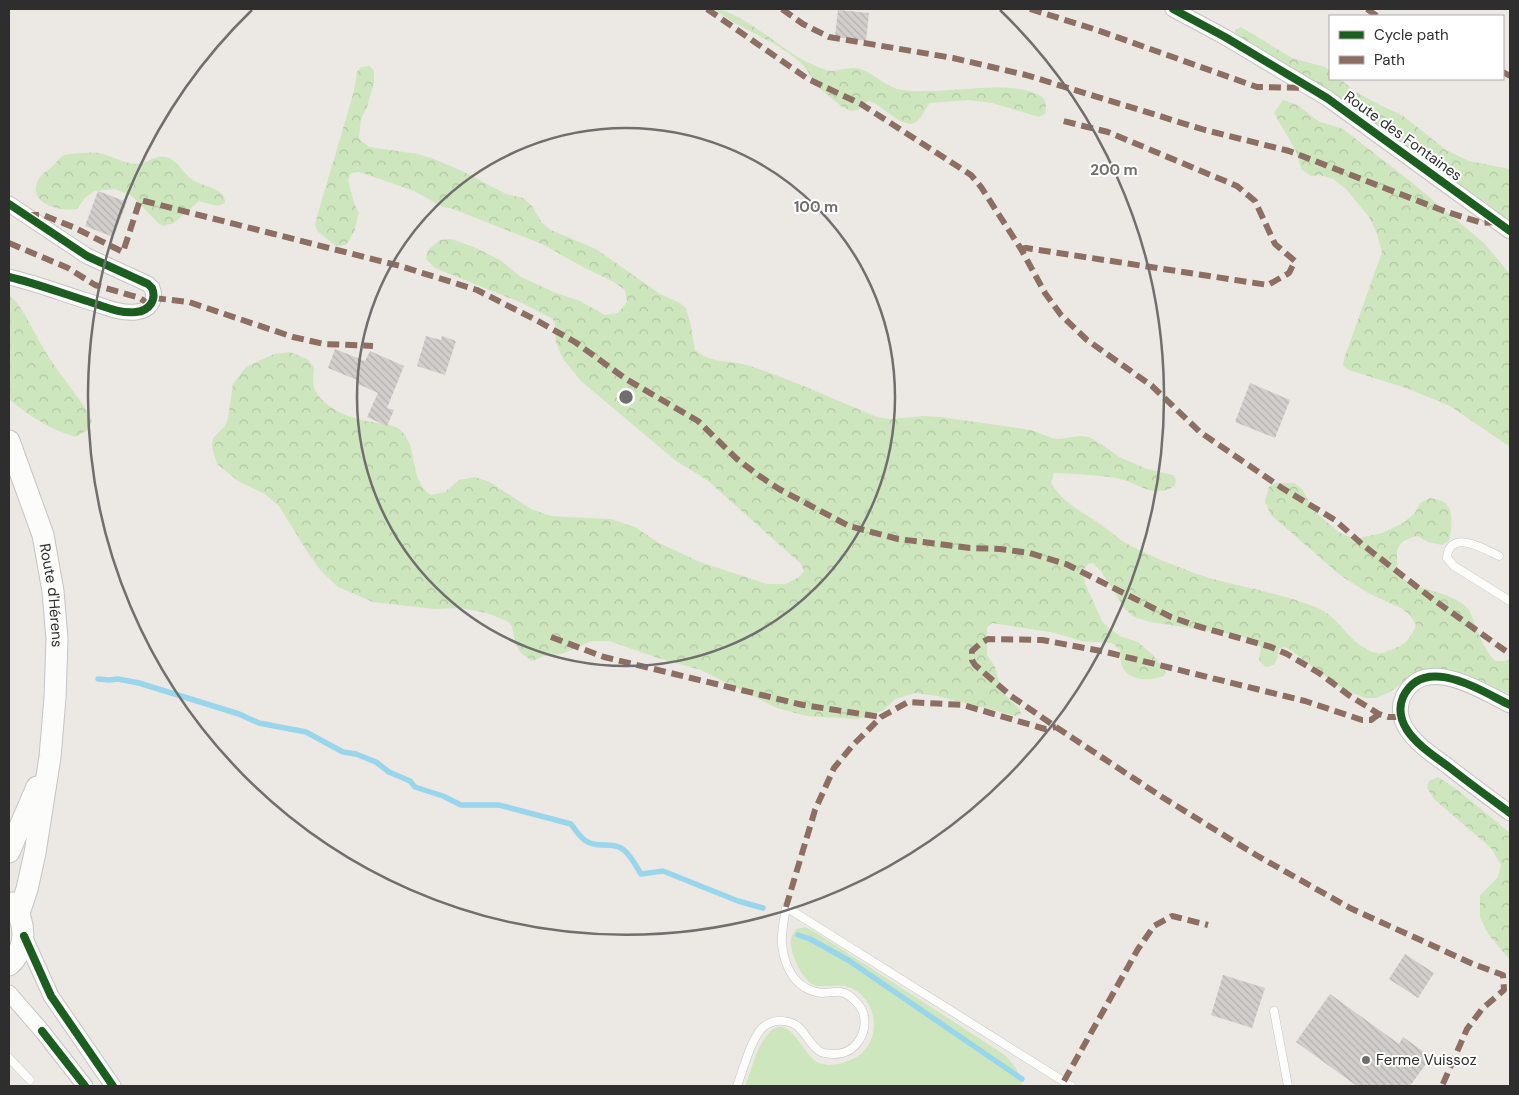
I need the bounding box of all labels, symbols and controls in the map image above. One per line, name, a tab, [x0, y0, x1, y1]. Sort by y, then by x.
legend	[1329, 15, 1504, 80]
text: Cycle path	[1374, 25, 1449, 45]
text: Path	[1374, 50, 1405, 70]
street label: Route des Fontaines	[1340, 86, 1466, 186]
text: 200 m	[1090, 160, 1138, 180]
text: 100 m	[794, 197, 838, 217]
centre of rings	[617, 388, 635, 406]
street label: Route d'Hérens	[35, 542, 67, 648]
place label: Ferme Vuissoz	[1376, 1050, 1477, 1070]
marker: Ferme Vuissoz	[1360, 1054, 1372, 1066]

